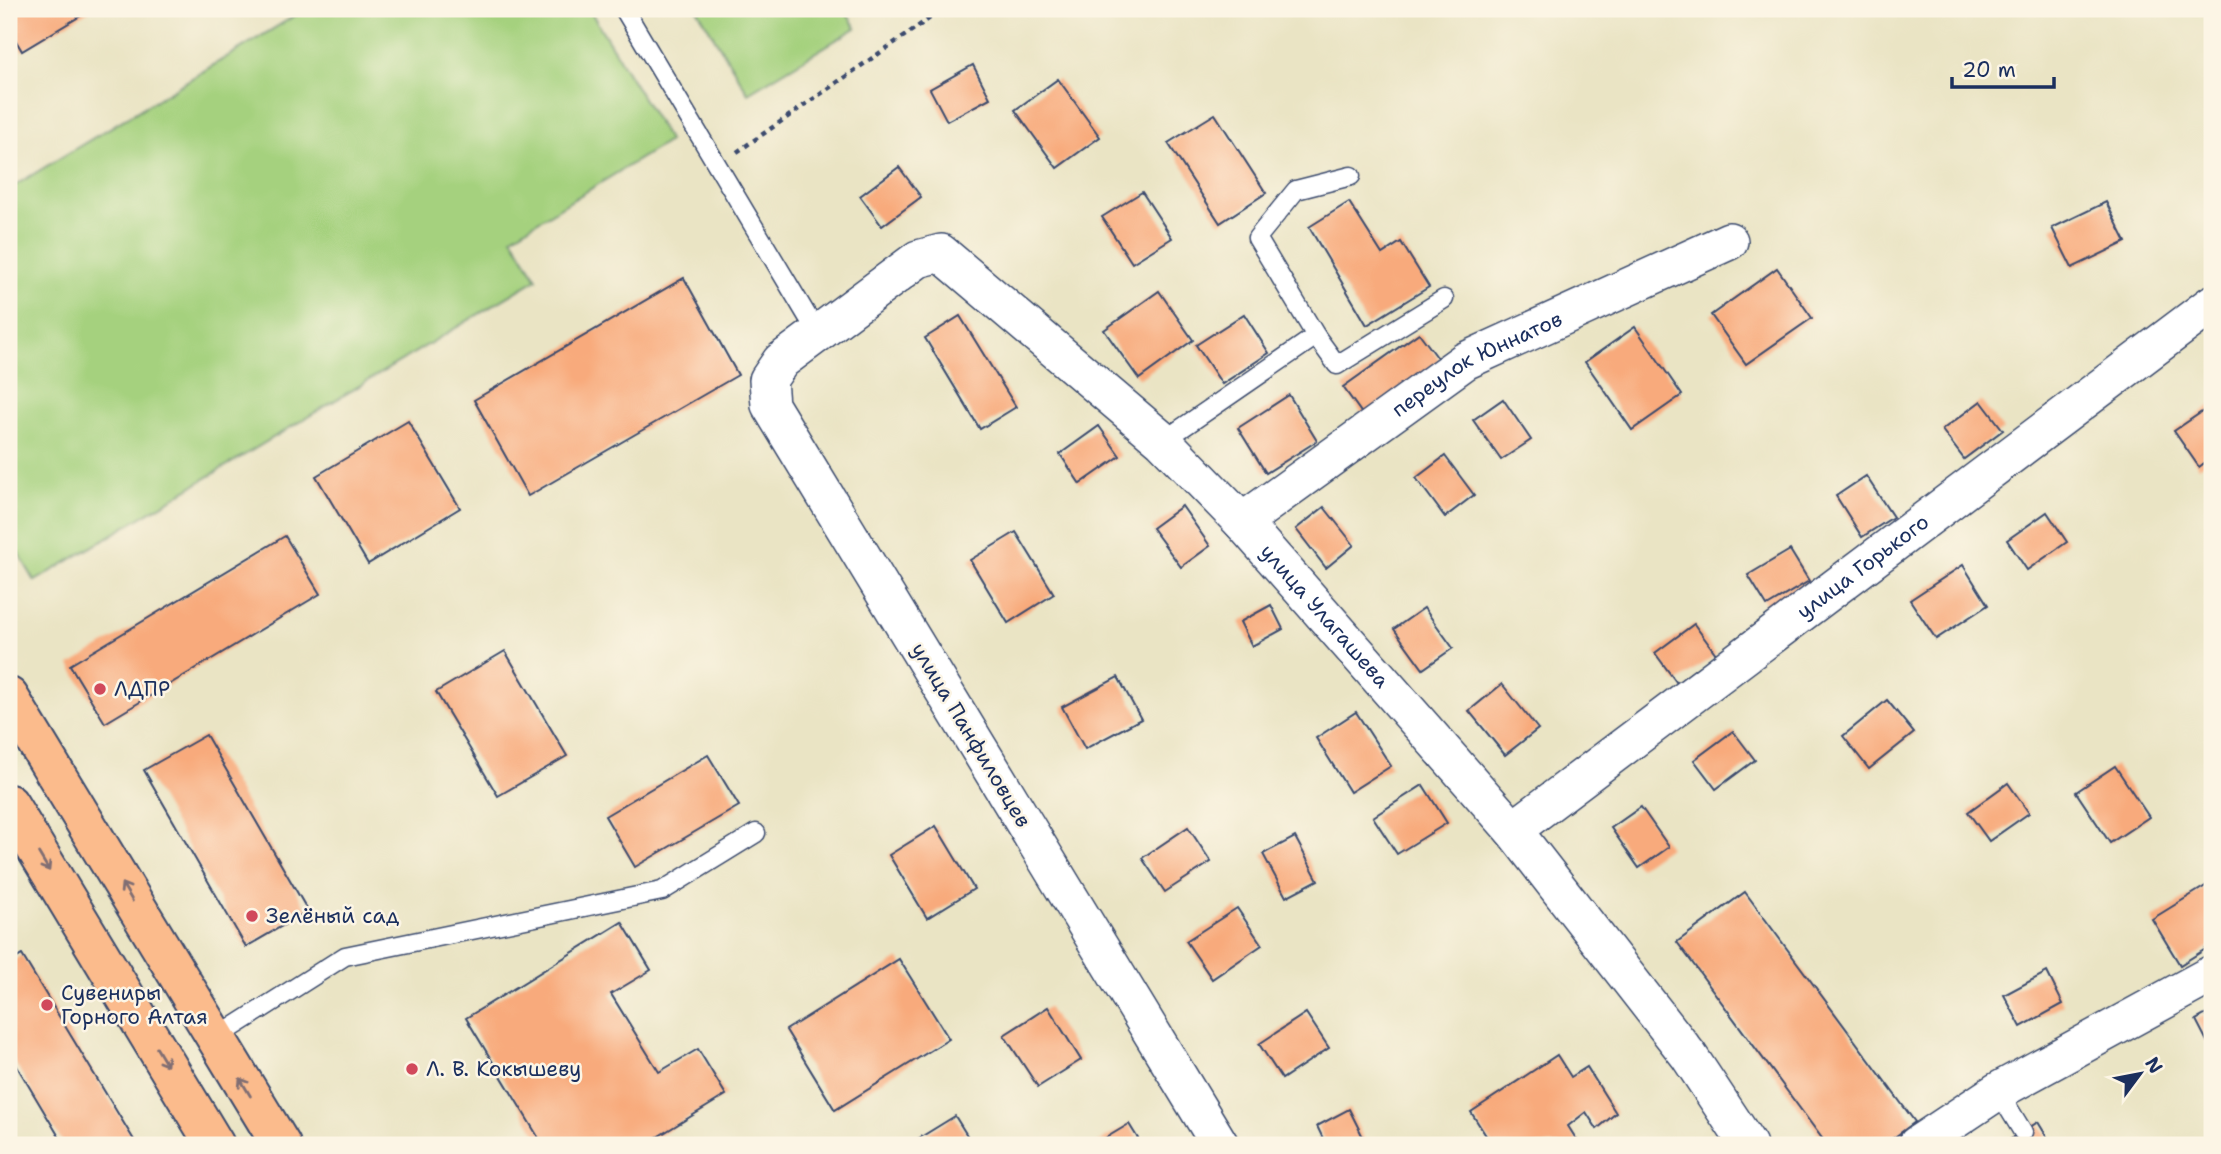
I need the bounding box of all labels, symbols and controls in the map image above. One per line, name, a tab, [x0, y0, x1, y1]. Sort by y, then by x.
scale bar	[1952, 46, 2053, 90]
text: 20 m	[1962, 56, 2016, 84]
street label: переулок Юннатов	[1386, 305, 1567, 424]
street label: улица Горького	[1791, 508, 1935, 625]
street label: улица Улагашева	[1254, 538, 1396, 694]
street label: улица Панфиловцев	[905, 637, 1037, 833]
place label: ЛДПР	[114, 675, 170, 703]
marker: ЛДПР	[92, 681, 108, 697]
one-way arrow	[37, 852, 51, 872]
one-way arrow	[120, 883, 134, 903]
place label: Зелёный сад	[266, 902, 399, 930]
marker: Зелёный сад	[244, 908, 260, 924]
place label: Сувениры Горного Алтая	[61, 979, 208, 1031]
marker: Сувениры Горного Алтая	[39, 997, 55, 1013]
north arrow	[2106, 1038, 2176, 1108]
one-way arrow	[155, 1046, 169, 1066]
text: N	[2139, 1052, 2169, 1078]
place label: Л. В. Кокышеву	[426, 1055, 581, 1083]
marker: Л. В. Кокышеву	[404, 1061, 420, 1077]
one-way arrow	[238, 1077, 252, 1097]

